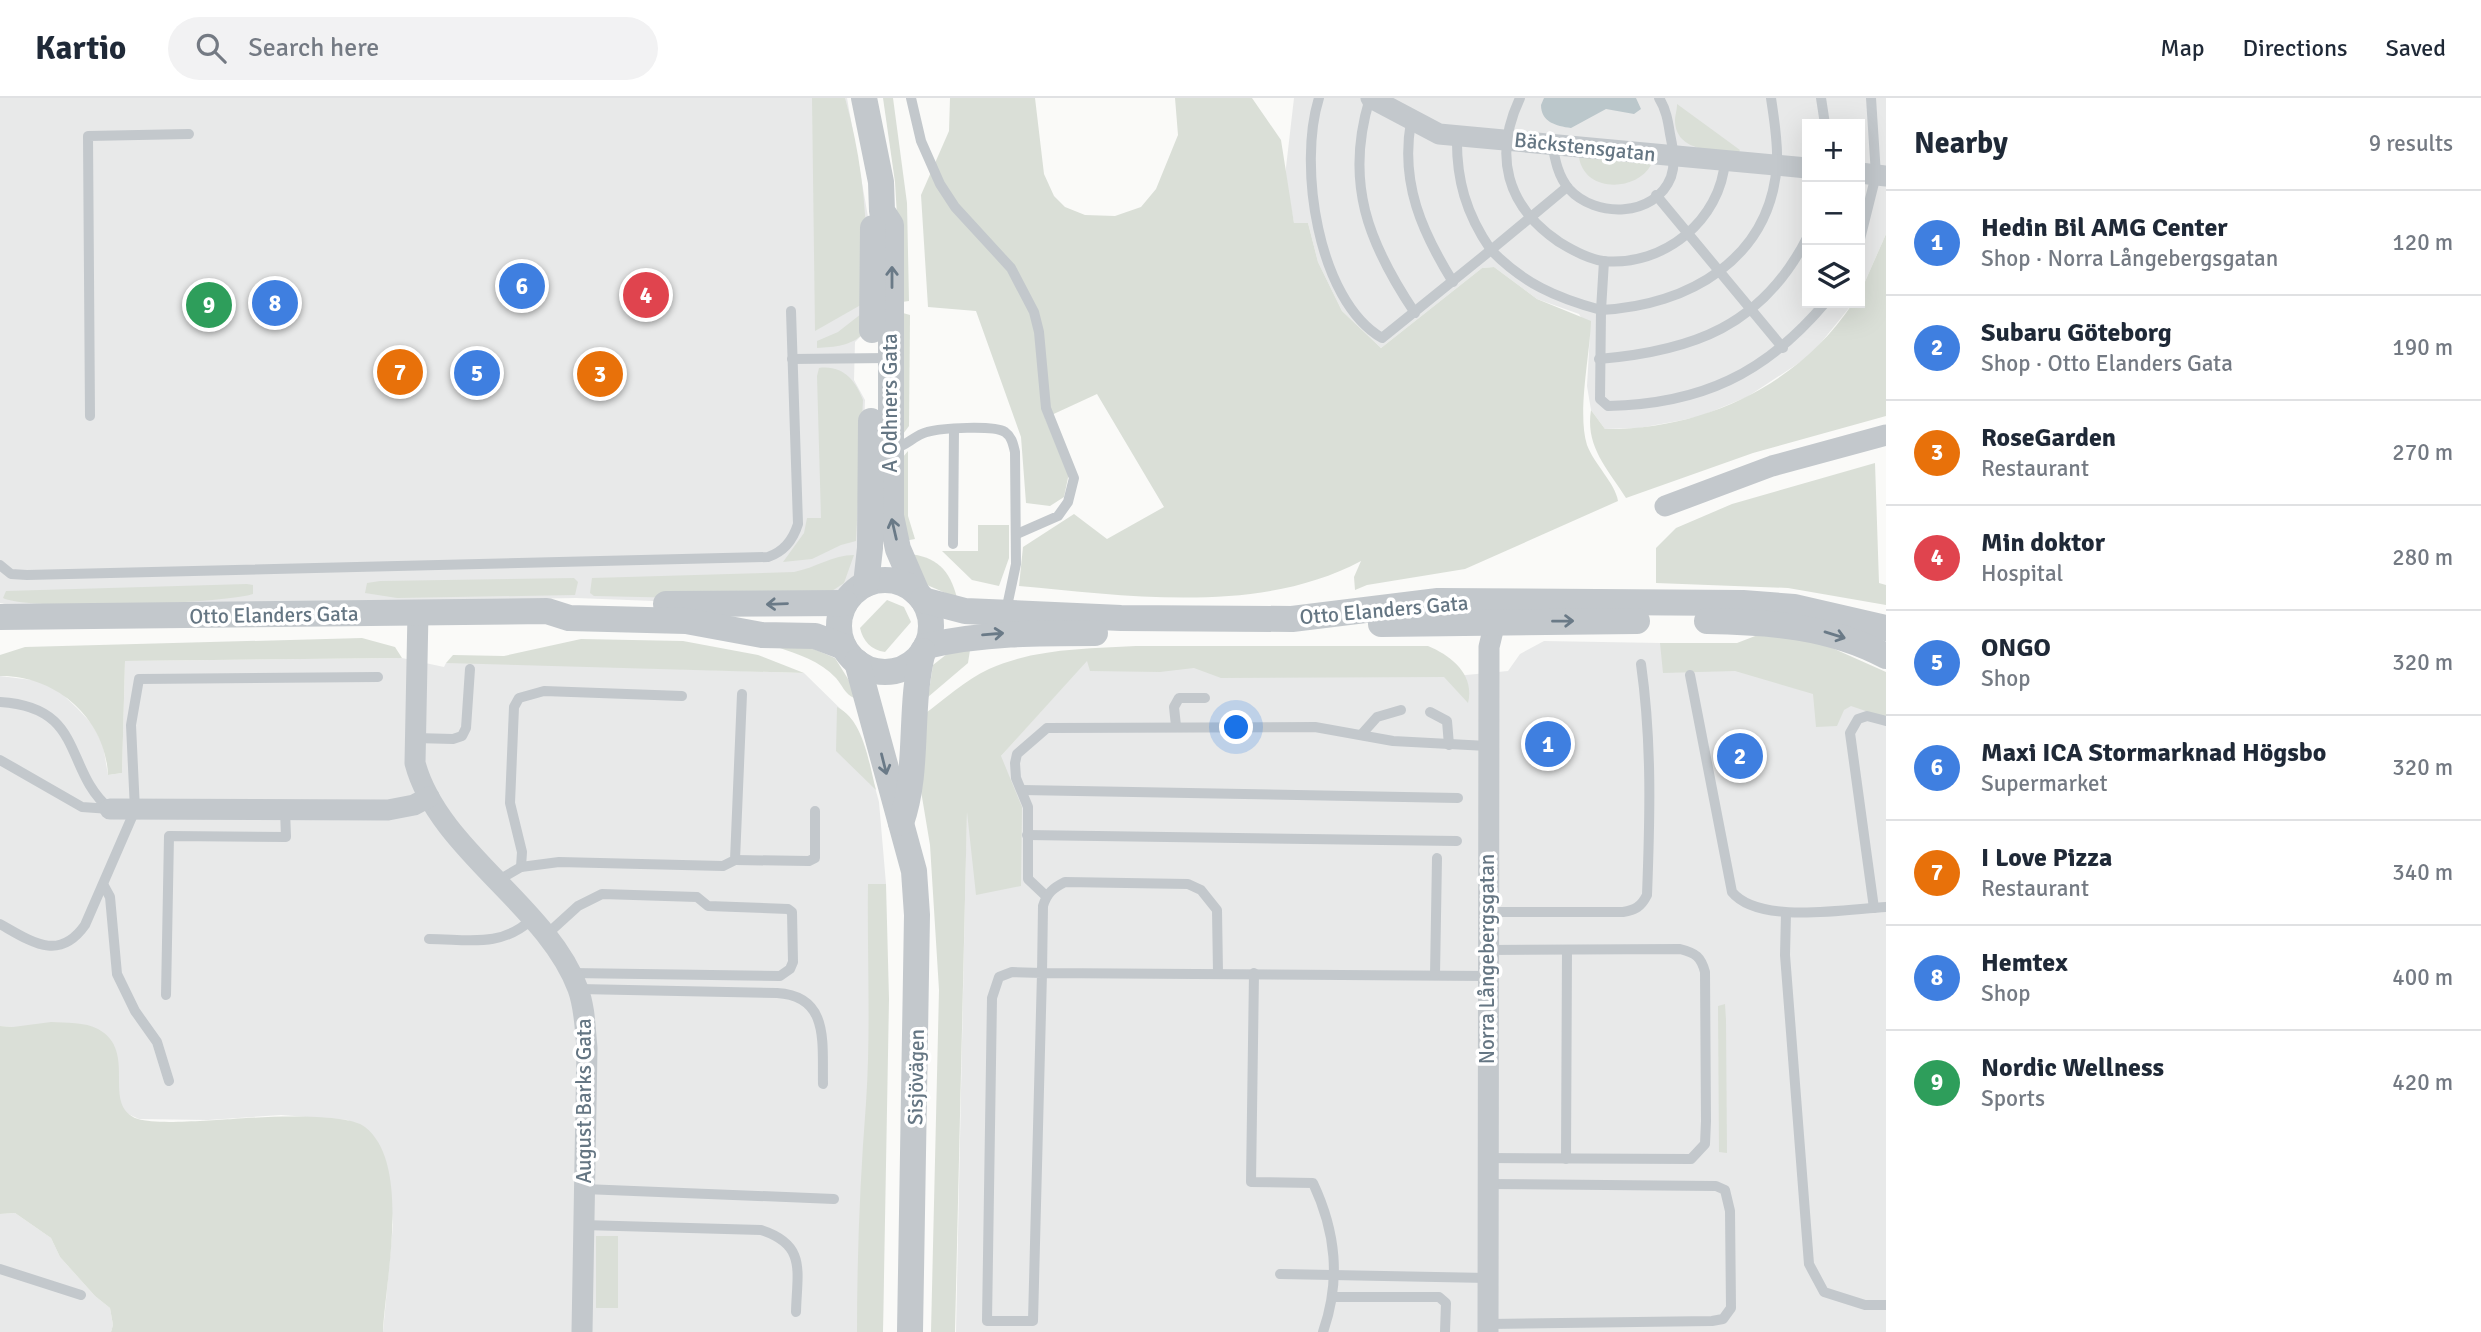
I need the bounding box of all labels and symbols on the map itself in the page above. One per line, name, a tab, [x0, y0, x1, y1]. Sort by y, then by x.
street label: Bäckstensgatan	[1513, 127, 1657, 167]
pin: 6	[499, 260, 545, 312]
one-way arrow	[885, 266, 899, 289]
pin: 4	[623, 269, 669, 321]
pin: 8	[252, 277, 298, 329]
pin: 9	[186, 279, 232, 331]
street label: A Odhners Gata	[877, 333, 903, 473]
pin: 7	[377, 346, 423, 398]
pin: 5	[454, 347, 500, 399]
pin: 3	[577, 348, 623, 400]
one-way arrow	[887, 518, 900, 541]
street label: Otto Elanders Gata	[1299, 590, 1469, 630]
one-way arrow	[766, 598, 789, 611]
street label: Otto Elanders Gata	[189, 601, 359, 629]
one-way arrow	[1551, 615, 1574, 628]
one-way arrow	[982, 627, 1004, 640]
one-way arrow	[1824, 630, 1846, 643]
your location	[1219, 710, 1253, 744]
pin: 1	[1525, 718, 1571, 770]
pin: 2	[1717, 730, 1763, 782]
one-way arrow	[878, 752, 891, 775]
street label: Norra Långebergsgatan	[1474, 854, 1500, 1064]
street label: August Barks Gata	[571, 1018, 597, 1184]
street label: Sisjövägen	[902, 1029, 930, 1125]

